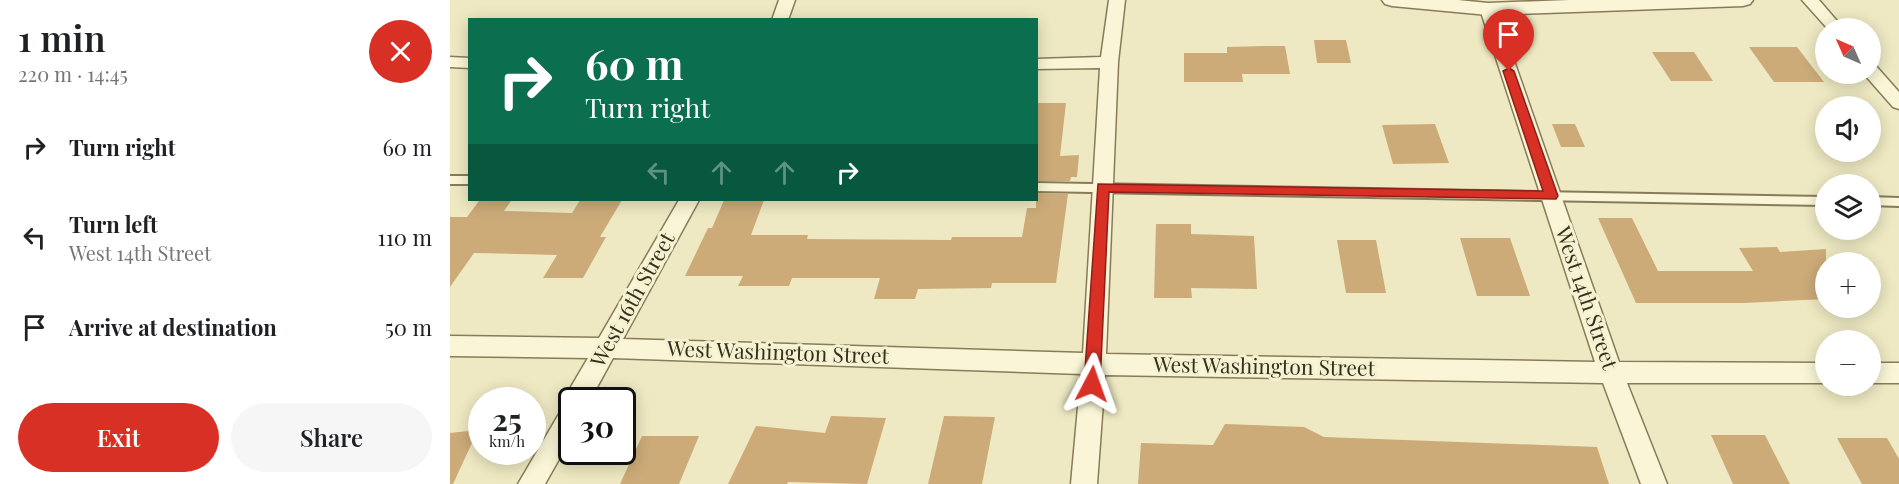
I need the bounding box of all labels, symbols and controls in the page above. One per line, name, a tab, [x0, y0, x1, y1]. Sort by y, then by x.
pin	[1483, 9, 1534, 71]
text: 1 min	[18, 13, 106, 61]
icon: arrive	[1492, 18, 1525, 51]
north arrow	[1815, 18, 1881, 84]
map controls	[1815, 18, 1881, 396]
button: close	[369, 20, 432, 83]
text: 60 m	[585, 35, 683, 91]
icon: right	[486, 42, 564, 120]
text: 220 m · 14:45	[18, 60, 128, 87]
text: Turn right	[585, 89, 710, 125]
button: sound	[1815, 96, 1881, 162]
icon: right	[18, 131, 51, 164]
text: Turn right	[69, 132, 175, 162]
text: 60 m	[382, 132, 432, 162]
icon: left	[642, 156, 675, 189]
icon: ahead	[705, 156, 738, 189]
icon: ahead	[768, 156, 801, 189]
icon: right	[831, 156, 864, 189]
button: layers	[1815, 174, 1881, 240]
text: Turn left	[69, 209, 158, 239]
icon: left	[18, 221, 51, 254]
street label: West 14th Street	[1550, 221, 1626, 373]
text: 110 m	[378, 222, 432, 252]
street label: West 16th Street	[582, 226, 680, 372]
text: West 14th Street	[69, 239, 211, 266]
button: +	[1815, 252, 1881, 318]
icon: arrive	[18, 311, 51, 344]
text: Arrive at destination	[69, 312, 277, 342]
text: 50 m	[385, 312, 432, 342]
button: −	[1815, 330, 1881, 396]
street label: West Washington Street	[666, 333, 890, 369]
street label: West Washington Street	[1152, 349, 1376, 381]
position arrow	[1060, 352, 1124, 416]
speed limit sign: 30	[558, 387, 636, 465]
text: 25	[492, 399, 522, 439]
button: Exit	[18, 403, 219, 472]
button: Share	[231, 403, 432, 472]
text: km/h	[489, 431, 525, 451]

